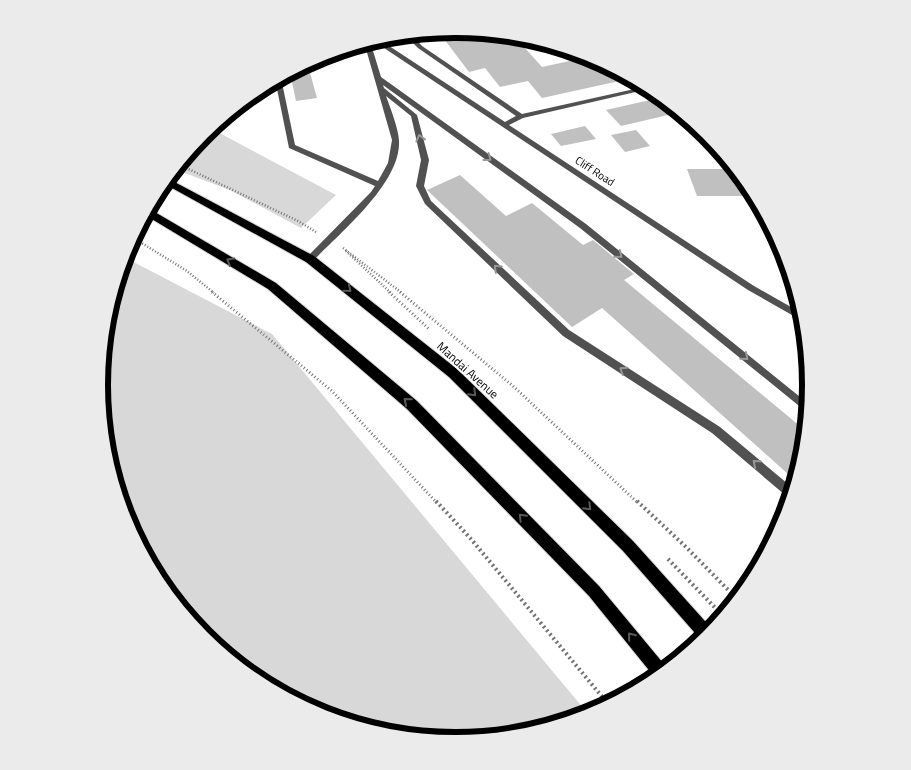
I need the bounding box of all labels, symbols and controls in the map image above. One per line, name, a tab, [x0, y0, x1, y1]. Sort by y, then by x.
one-way arrow	[415, 134, 426, 143]
one-way arrow	[483, 152, 492, 161]
street label: Cliff Road	[572, 152, 618, 190]
one-way arrow	[613, 249, 623, 258]
one-way arrow	[226, 257, 235, 267]
one-way arrow	[494, 265, 503, 274]
one-way arrow	[342, 284, 351, 292]
street label: Mandai Avenue	[433, 337, 503, 403]
one-way arrow	[739, 352, 748, 360]
one-way arrow	[619, 367, 628, 377]
one-way arrow	[467, 387, 476, 396]
one-way arrow	[404, 398, 413, 407]
one-way arrow	[752, 460, 761, 469]
one-way arrow	[583, 501, 592, 510]
one-way arrow	[518, 513, 527, 522]
one-way arrow	[629, 633, 637, 642]

